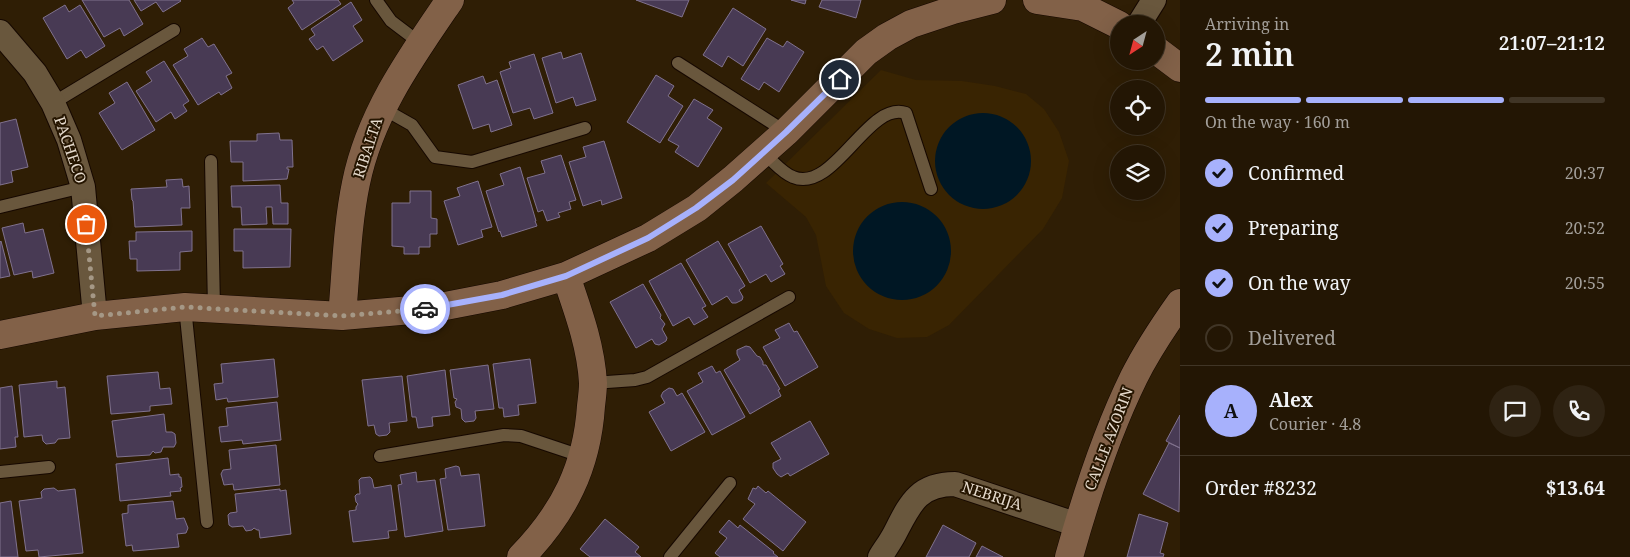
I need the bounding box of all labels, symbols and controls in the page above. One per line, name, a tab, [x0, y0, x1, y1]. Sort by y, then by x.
text: Arriving in	[1205, 13, 1289, 35]
north arrow	[1110, 15, 1165, 70]
map controls	[1110, 15, 1165, 200]
text: 21:07–21:12	[1499, 30, 1605, 56]
text: 2 min	[1205, 32, 1294, 75]
pin	[819, 58, 861, 100]
icon: home	[826, 65, 854, 93]
button: locate	[1110, 80, 1165, 135]
text: On the way · 160 m	[1205, 111, 1350, 133]
street label: PACHECO	[50, 114, 92, 186]
street label: RIBALTA	[348, 114, 386, 181]
button: layers	[1110, 145, 1165, 200]
icon: check	[1205, 159, 1233, 187]
text: Confirmed	[1248, 160, 1344, 186]
text: 20:37	[1565, 162, 1605, 184]
pin	[65, 203, 107, 245]
icon: bag	[72, 210, 100, 238]
icon: check	[1205, 214, 1233, 242]
text: Preparing	[1248, 215, 1338, 241]
text: 20:52	[1565, 217, 1605, 239]
icon: check	[1205, 269, 1233, 297]
text: On the way	[1248, 270, 1351, 296]
text: 20:55	[1565, 272, 1605, 294]
courier	[400, 284, 450, 334]
icon: car	[411, 295, 439, 323]
text: Delivered	[1248, 325, 1336, 351]
street label: CALLE AZORIN	[1079, 384, 1137, 493]
button: chat	[1489, 385, 1541, 437]
button: phone	[1553, 385, 1605, 437]
text: Alex	[1269, 387, 1313, 413]
text: A	[1224, 398, 1238, 424]
text: Courier · 4.8	[1269, 413, 1361, 435]
text: Order #8232	[1205, 475, 1317, 501]
text: $13.64	[1546, 475, 1605, 501]
street label: NEBRIJA	[960, 476, 1025, 514]

